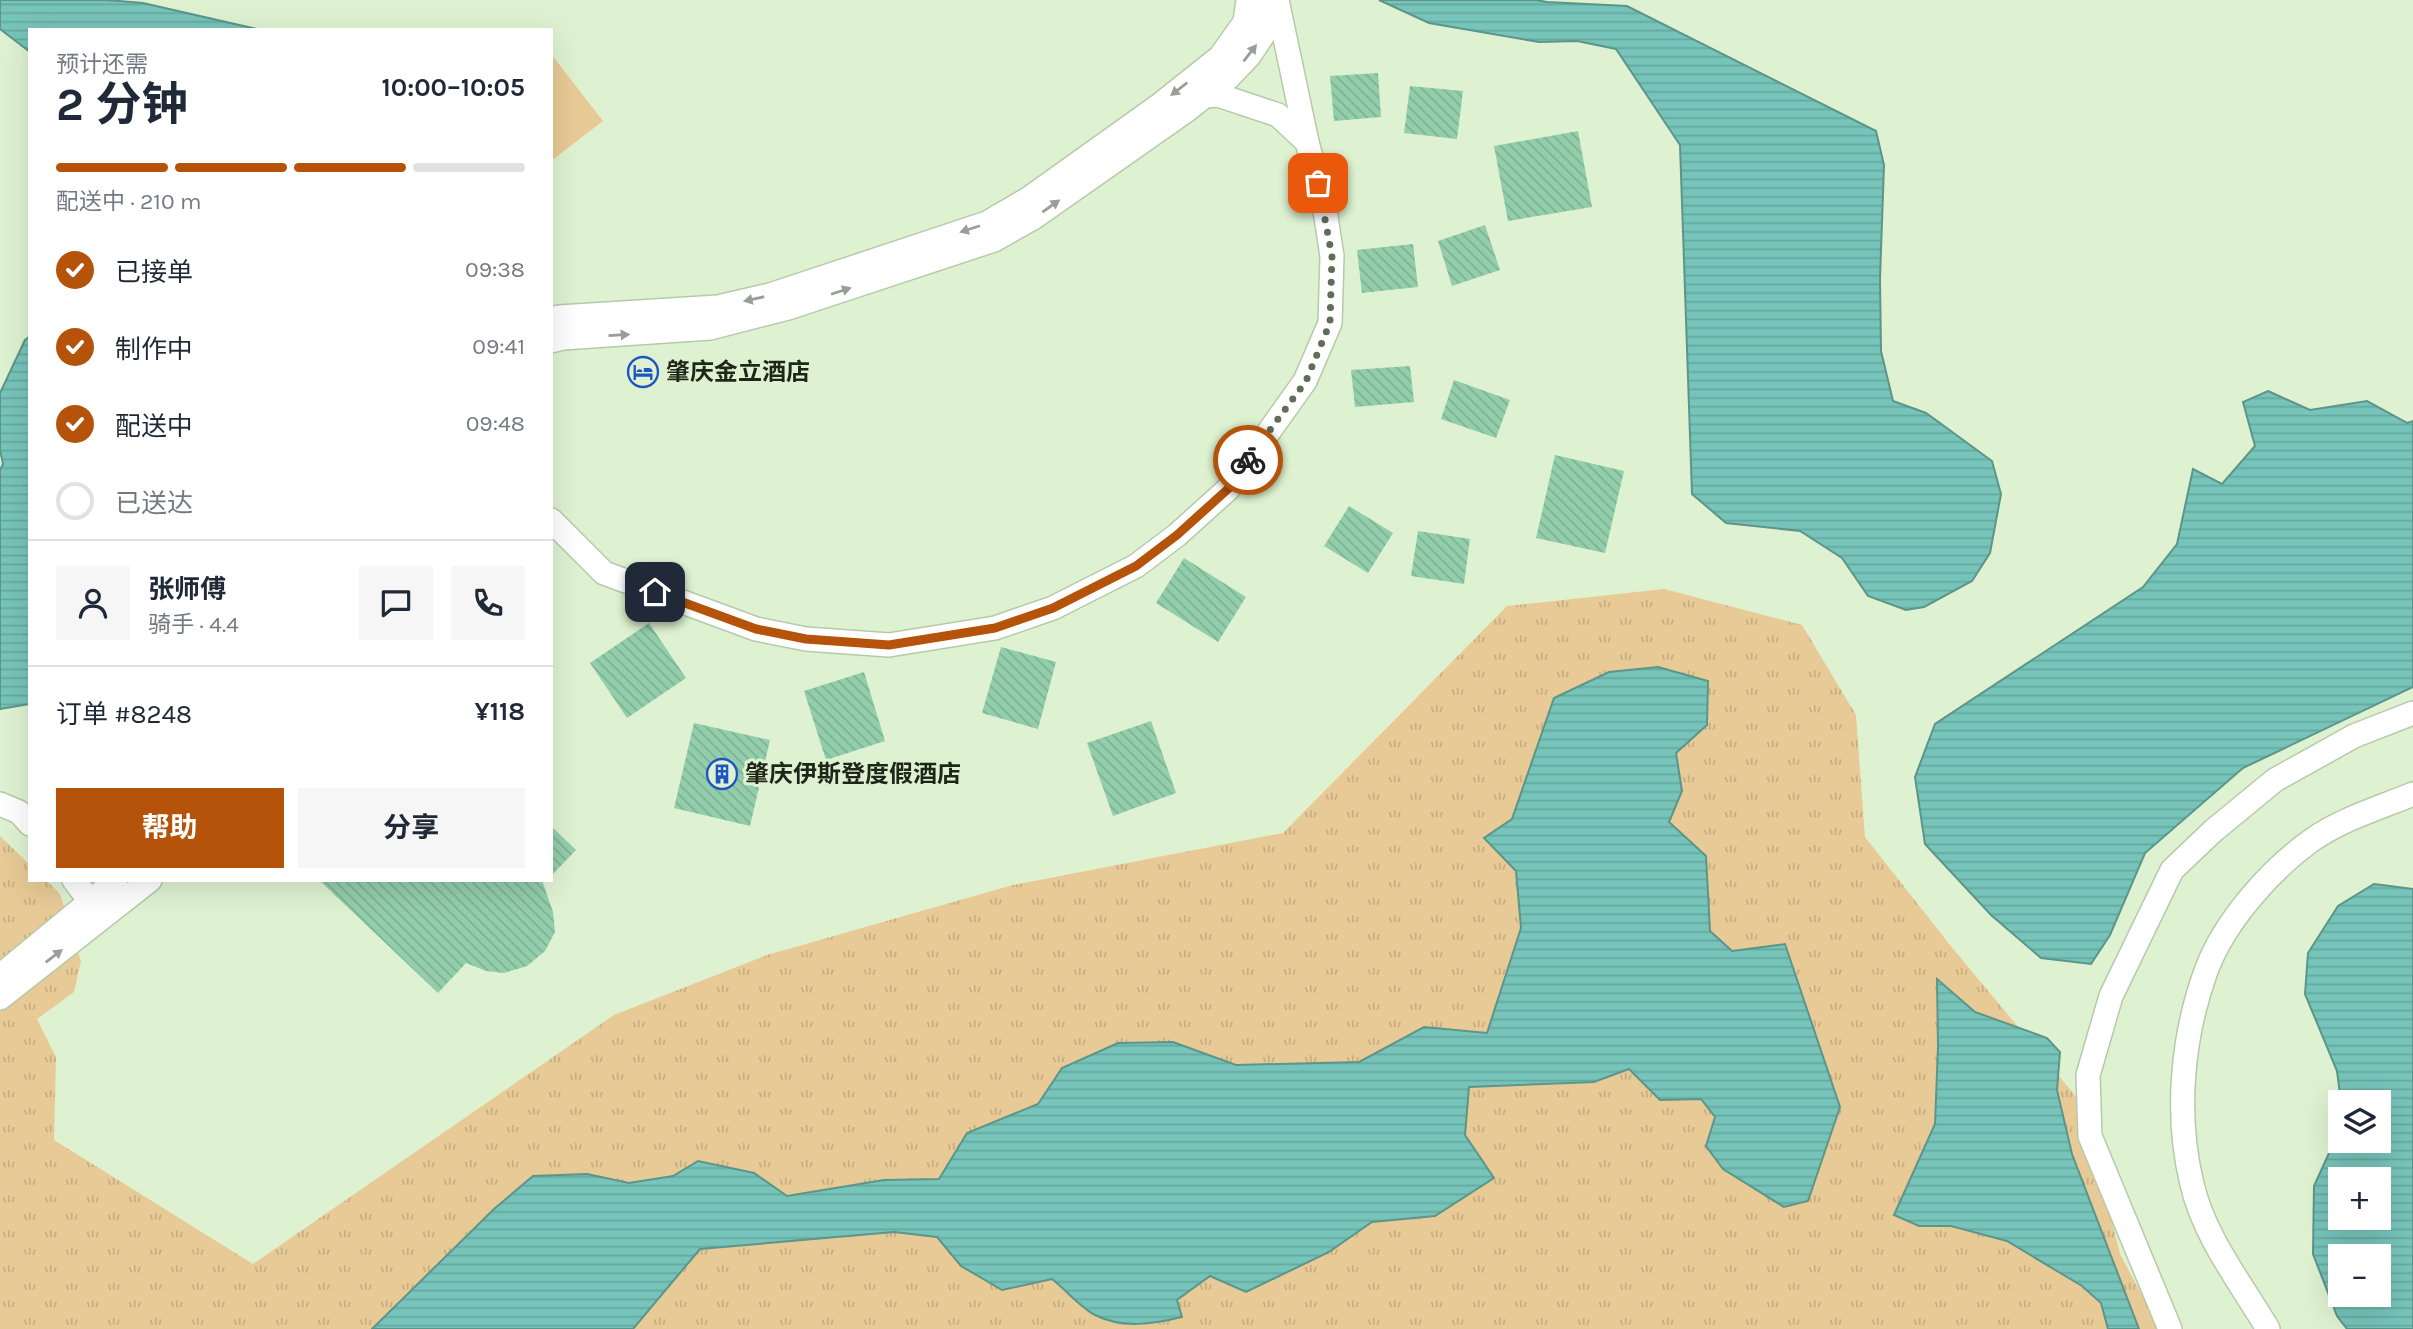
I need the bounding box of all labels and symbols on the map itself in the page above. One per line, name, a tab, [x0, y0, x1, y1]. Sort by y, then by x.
one-way arrow	[1243, 45, 1258, 63]
one-way arrow	[1171, 82, 1189, 97]
pin	[1288, 153, 1348, 213]
one-way arrow	[1042, 199, 1060, 213]
one-way arrow	[960, 224, 981, 234]
one-way arrow	[831, 285, 852, 296]
one-way arrow	[743, 293, 765, 304]
one-way arrow	[608, 330, 630, 341]
hotel icon: 肇庆金立酒店	[626, 355, 660, 389]
place label: 肇庆金立酒店	[666, 358, 810, 386]
courier	[1213, 425, 1283, 495]
pin	[625, 562, 685, 622]
building icon: 肇庆伊斯登度假酒店	[705, 757, 739, 791]
place label: 肇庆伊斯登度假酒店	[745, 760, 961, 788]
one-way arrow	[44, 949, 62, 964]

